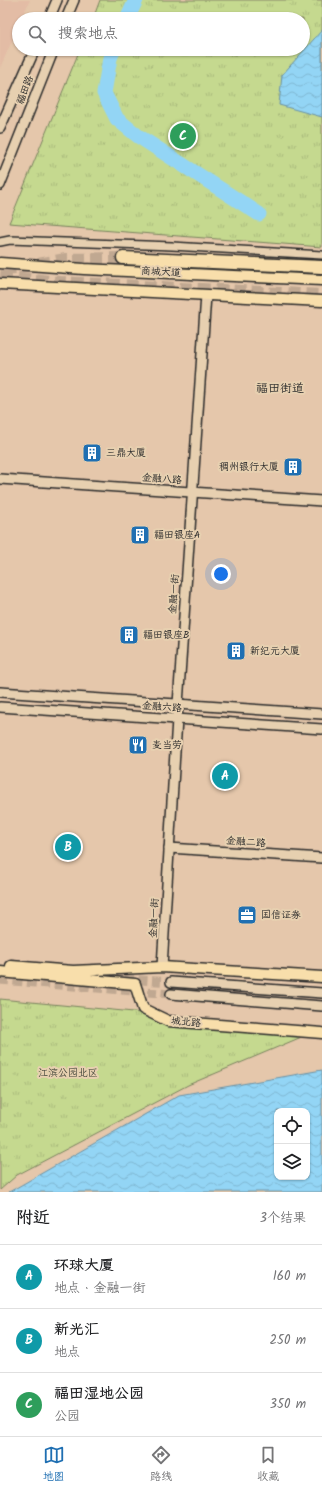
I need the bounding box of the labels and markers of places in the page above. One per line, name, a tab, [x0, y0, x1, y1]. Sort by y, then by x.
pin: C	[170, 121, 196, 151]
building icon: 三鼎大厦	[81, 442, 103, 464]
place label: 三鼎大厦	[106, 445, 146, 461]
building icon: 稠州银行大厦	[282, 456, 304, 478]
place label: 稠州银行大厦	[219, 459, 279, 475]
building icon: 福田银座A	[129, 524, 151, 546]
place label: 福田银座A	[154, 527, 200, 543]
building icon: 福田银座B	[118, 624, 140, 646]
place label: 福田银座B	[143, 627, 189, 643]
building icon: 新纪元大厦	[225, 640, 247, 662]
place label: 新纪元大厦	[250, 643, 300, 659]
restaurant icon: 麦当劳	[127, 734, 149, 756]
place label: 麦当劳	[152, 737, 182, 753]
pin: A	[212, 761, 238, 791]
pin: B	[55, 832, 81, 862]
office icon: 国信证券	[236, 904, 258, 926]
place label: 国信证券	[261, 907, 301, 923]

